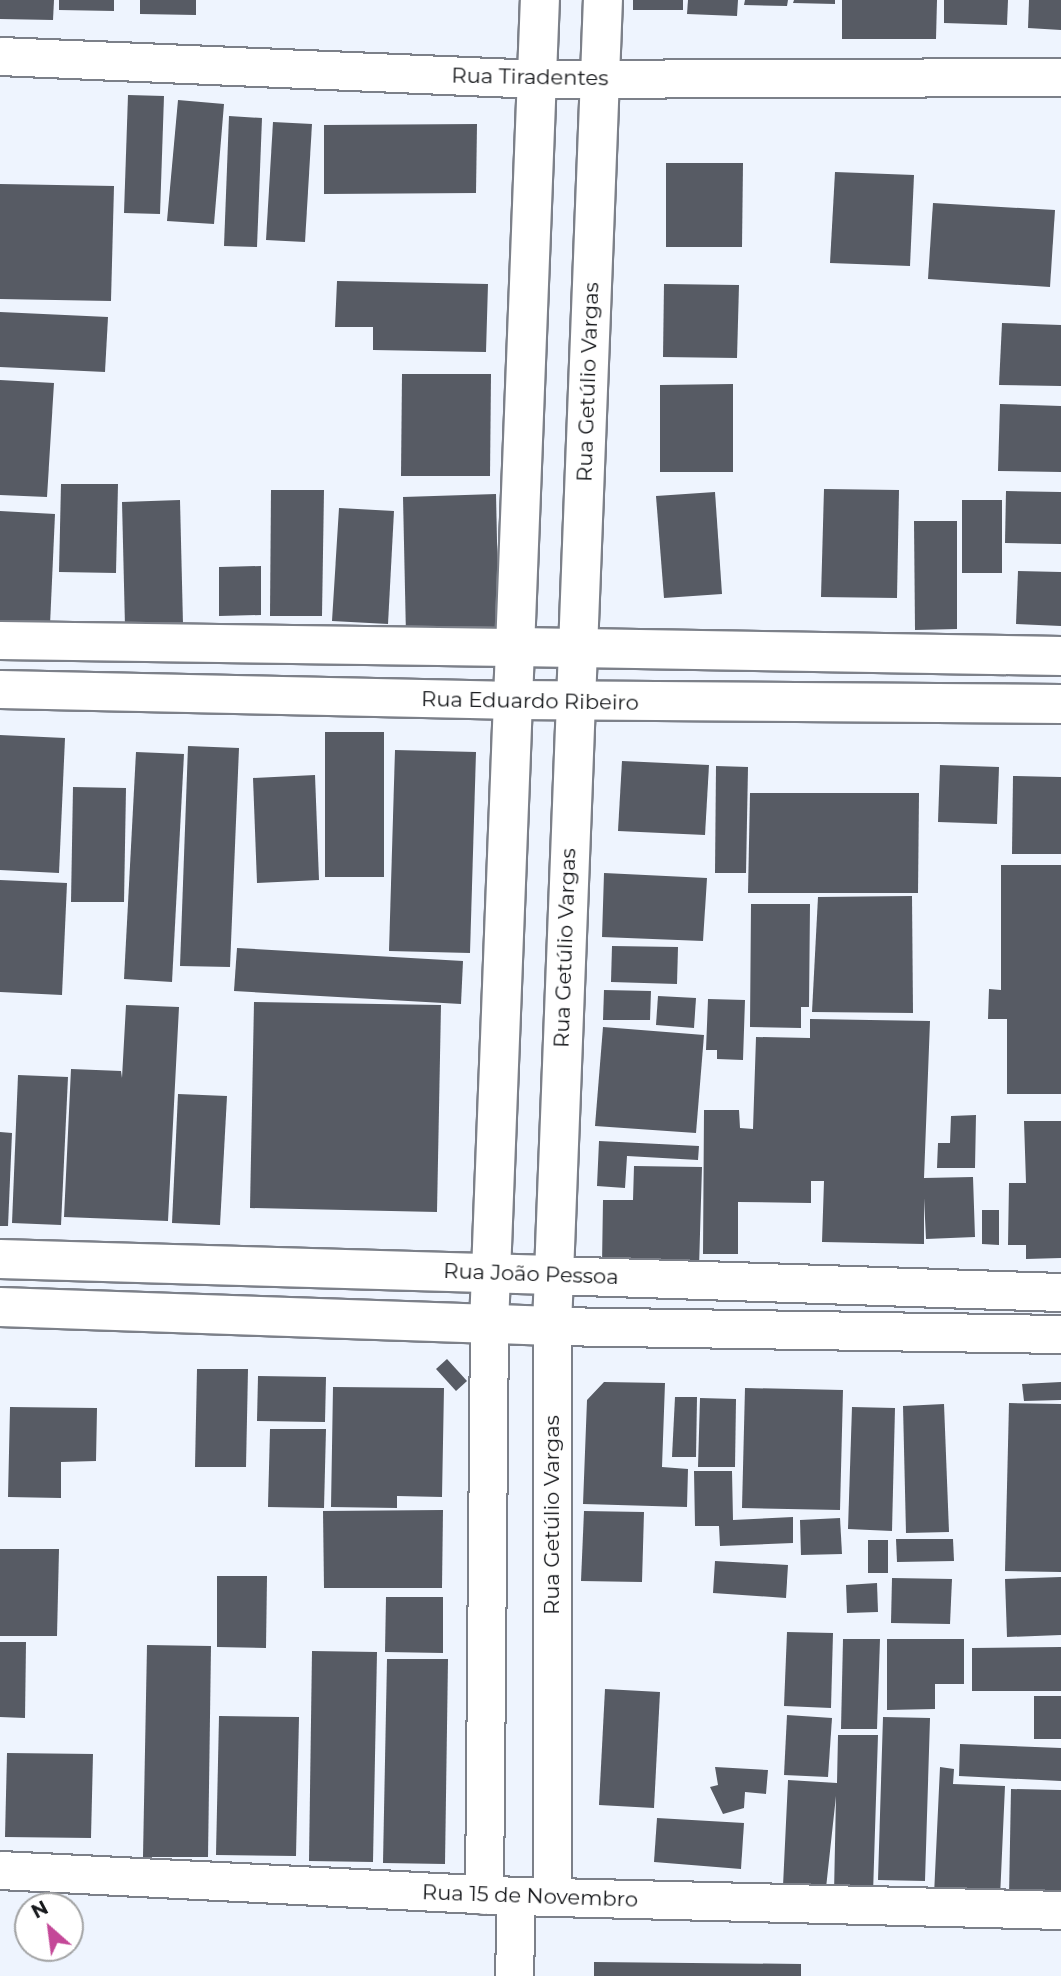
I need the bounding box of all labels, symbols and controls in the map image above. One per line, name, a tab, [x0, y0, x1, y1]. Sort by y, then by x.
street label: Rua Tiradentes	[451, 63, 609, 91]
street label: Rua Getúlio Vargas	[572, 282, 604, 482]
street label: Rua Eduardo Ribeiro	[421, 687, 639, 715]
street label: Rua Getúlio Vargas	[549, 848, 581, 1048]
street label: Rua João Pessoa	[443, 1258, 619, 1290]
street label: Rua Getúlio Vargas	[539, 1415, 565, 1615]
street label: Rua 15 de Novembro	[422, 1880, 638, 1912]
north arrow	[14, 1892, 84, 1962]
text: N	[28, 1896, 52, 1924]

